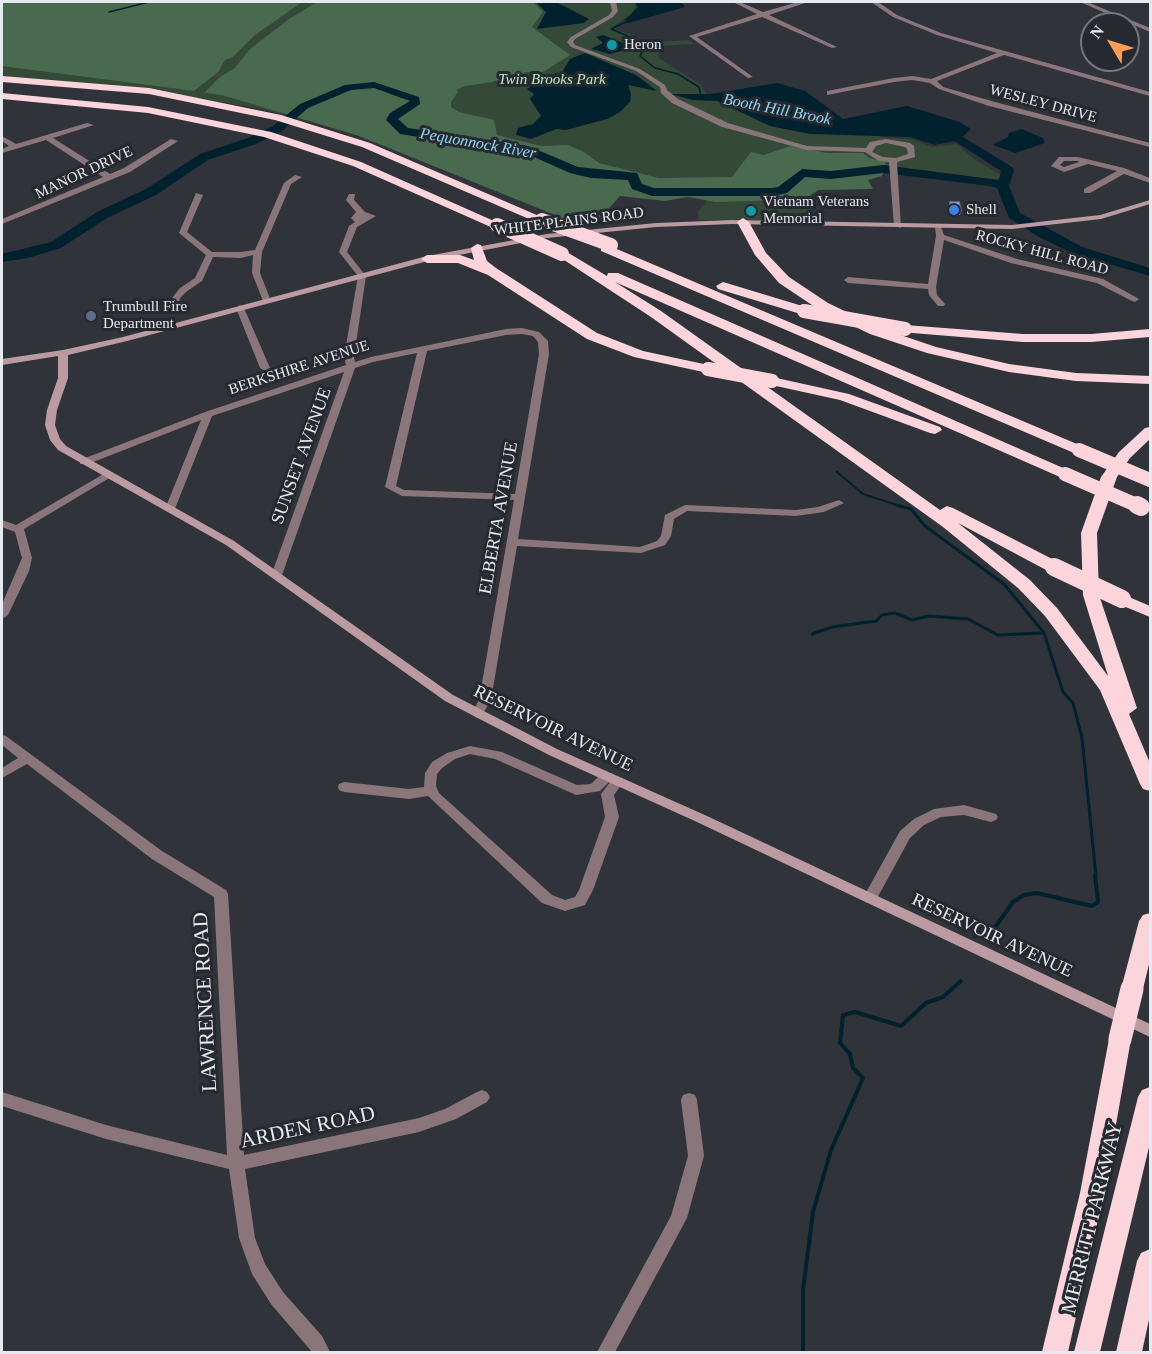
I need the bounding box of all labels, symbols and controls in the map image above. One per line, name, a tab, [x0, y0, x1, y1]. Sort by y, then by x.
north arrow	[1080, 12, 1140, 72]
text: N	[1087, 22, 1107, 42]
place label: Heron	[624, 36, 661, 54]
marker: Heron	[605, 38, 619, 52]
park label: Twin Brooks Park	[498, 71, 606, 89]
street label: WESLEY DRIVE	[987, 81, 1099, 127]
water label: Booth Hill Brook	[721, 90, 833, 130]
water label: Pequonnock River	[418, 124, 538, 164]
street label: MANOR DRIVE	[32, 143, 136, 203]
place label: Vietnam Veterans Memorial	[763, 193, 869, 228]
place label: Shell	[966, 201, 997, 219]
marker: Shell	[947, 203, 961, 217]
street label: WHITE PLAINS ROAD	[493, 204, 645, 240]
marker: Vietnam Veterans Memorial	[744, 204, 758, 218]
street label: ROCKY HILL ROAD	[974, 227, 1110, 279]
place label: Trumbull Fire Department	[103, 298, 187, 333]
marker: Trumbull Fire Department	[84, 309, 98, 323]
street label: BERKSHIRE AVENUE	[226, 337, 372, 399]
street label: SUNSET AVENUE	[267, 385, 337, 527]
street label: ELBERTA AVENUE	[475, 440, 523, 596]
street label: RESERVOIR AVENUE	[470, 681, 636, 777]
street label: RESERVOIR AVENUE	[908, 889, 1076, 983]
street label: LAWRENCE ROAD	[189, 912, 223, 1092]
street label: ARDEN ROAD	[238, 1101, 378, 1155]
street label: MERRITT PARKWAY	[1057, 1119, 1129, 1317]

